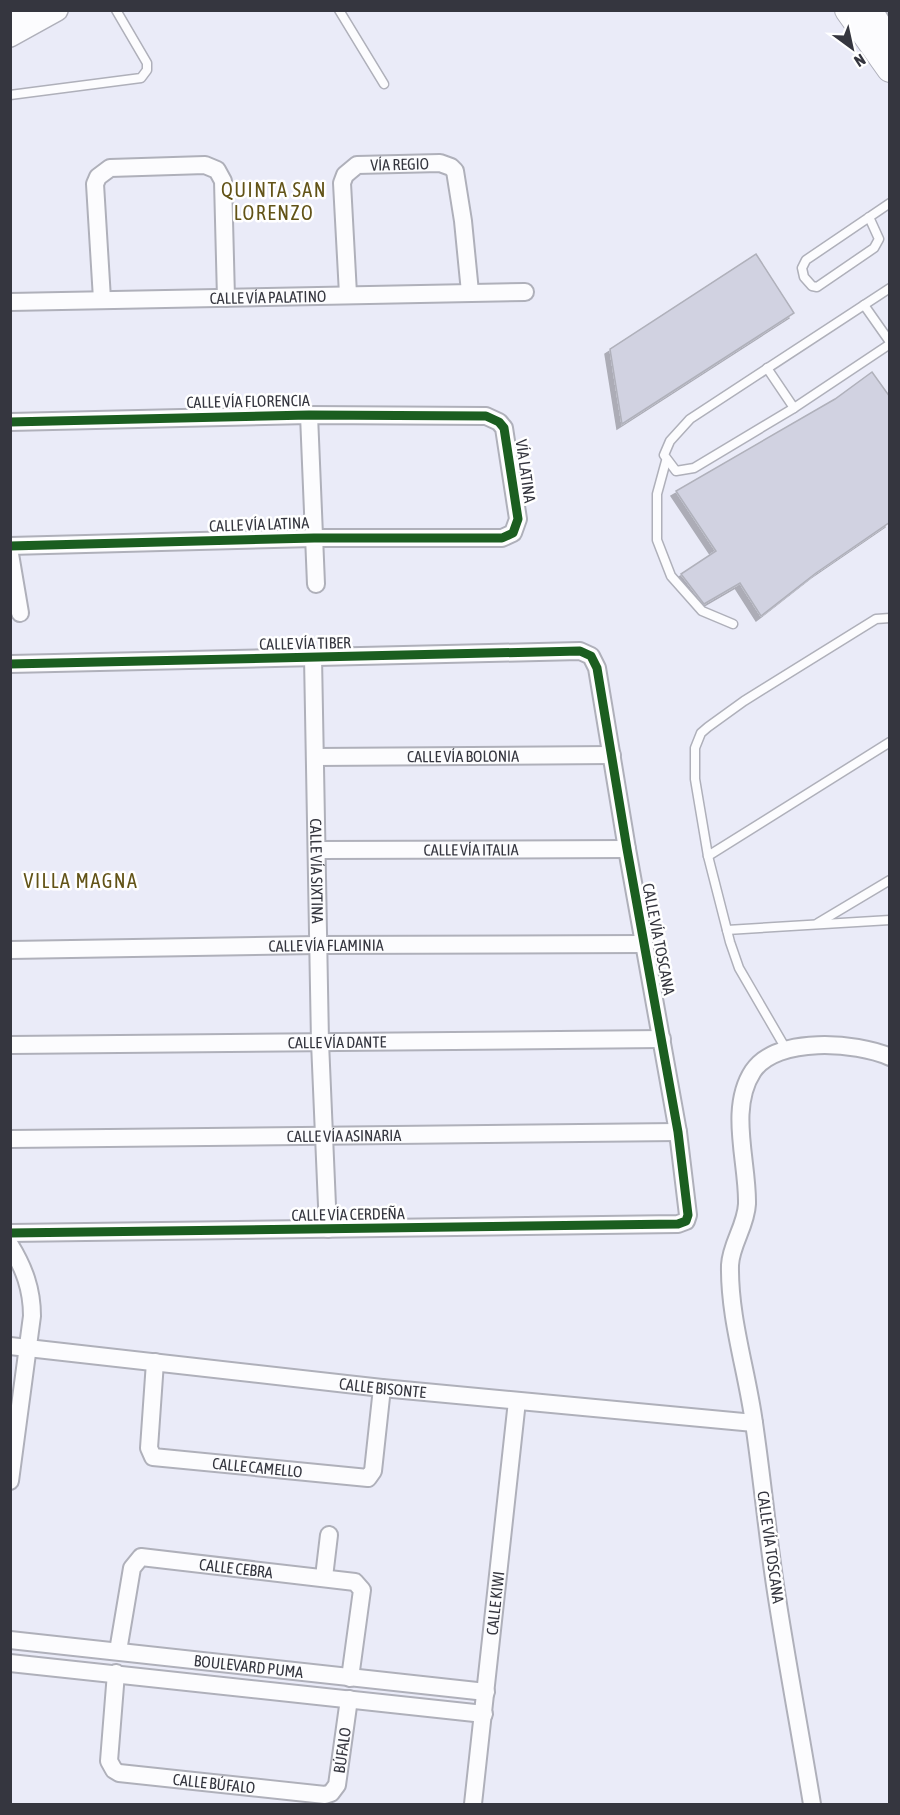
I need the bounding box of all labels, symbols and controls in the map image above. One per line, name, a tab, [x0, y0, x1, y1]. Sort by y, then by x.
north arrow	[822, 18, 882, 78]
text: N	[851, 50, 869, 71]
street label: VÍA REGIO	[370, 154, 429, 174]
district label: QUINTA SAN LORENZO	[221, 178, 327, 224]
street label: CALLE VÍA PALATINO	[209, 287, 327, 307]
street label: CALLE VÍA FLORENCIA	[186, 391, 310, 411]
street label: VÍA LATINA	[513, 438, 539, 504]
street label: CALLE VÍA LATINA	[209, 513, 310, 535]
street label: CALLE VÍA TIBER	[259, 633, 351, 653]
street label: CALLE VÍA BOLONIA	[407, 747, 519, 765]
street label: CALLE VÍA SIXTINA	[307, 818, 327, 924]
street label: CALLE VÍA ITALIA	[424, 840, 519, 859]
district label: VILLA MAGNA	[24, 869, 138, 892]
street label: CALLE VÍA TOSCANA	[639, 882, 679, 997]
street label: CALLE VÍA FLAMINIA	[268, 936, 384, 955]
street label: CALLE VÍA DANTE	[288, 1033, 387, 1051]
street label: CALLE VÍA ASINARIA	[287, 1126, 401, 1145]
street label: CALLE VÍA CERDEÑA	[291, 1204, 405, 1224]
street label: CALLE BISONTE	[338, 1374, 427, 1401]
street label: CALLE CAMELLO	[212, 1454, 303, 1481]
street label: CALLE VÍA TOSCANA	[754, 1490, 788, 1605]
street label: CALLE CEBRA	[198, 1555, 274, 1581]
street label: CALLE KIWI	[482, 1570, 507, 1636]
street label: BOULEVARD PUMA	[193, 1651, 304, 1681]
street label: BÚFALO	[330, 1726, 354, 1774]
street label: CALLE BÚFALO	[172, 1770, 256, 1796]

